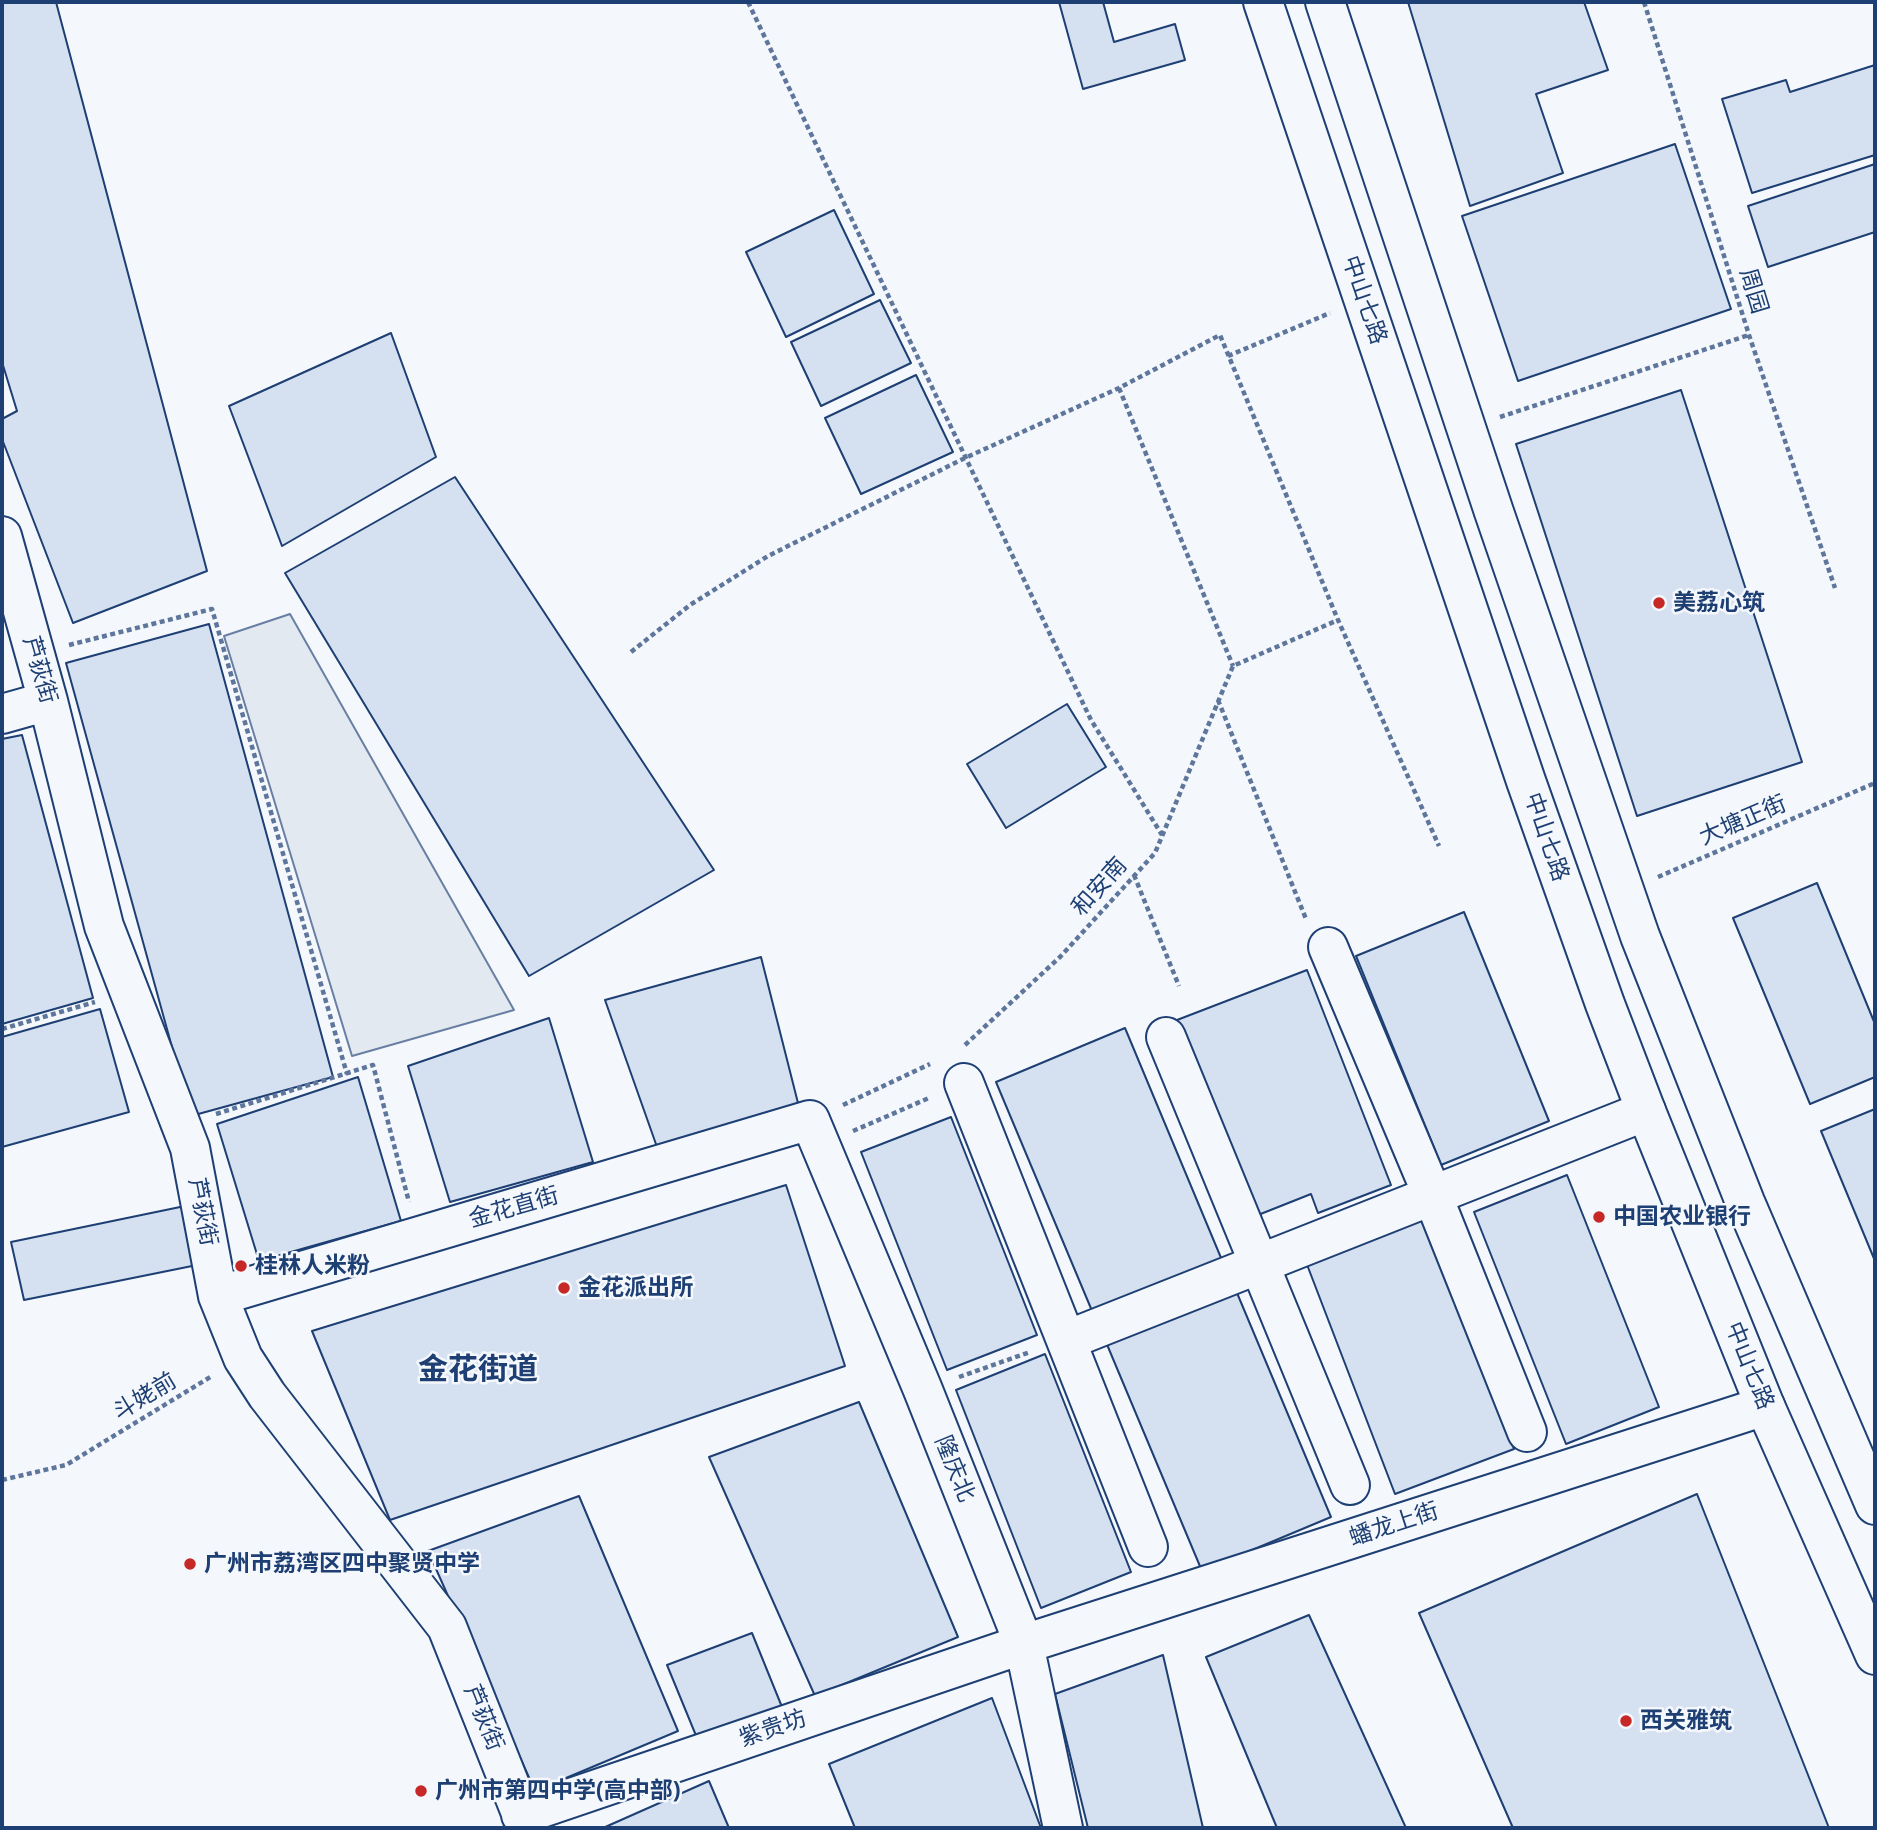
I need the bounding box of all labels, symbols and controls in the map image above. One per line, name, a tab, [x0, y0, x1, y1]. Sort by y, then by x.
street label: 中山七路	[1336, 252, 1392, 348]
street label: 周园	[1733, 265, 1773, 317]
place label: 美荔心筑	[1673, 589, 1765, 617]
marker: 美荔心筑	[1651, 595, 1667, 611]
street label: 芦荻街	[16, 633, 62, 707]
street label: 中山七路	[1518, 789, 1574, 885]
street label: 大塘正街	[1695, 790, 1791, 852]
street label: 和安南	[1067, 852, 1133, 922]
street label: 芦荻街	[182, 1176, 222, 1248]
street label: 金花直街	[466, 1182, 562, 1234]
place label: 中国农业银行	[1613, 1203, 1751, 1231]
marker: 中国农业银行	[1591, 1209, 1607, 1225]
place label: 桂林人米粉	[255, 1252, 370, 1280]
marker: 桂林人米粉	[233, 1258, 249, 1274]
place label: 金花派出所	[578, 1274, 693, 1302]
marker: 金花派出所	[556, 1280, 572, 1296]
street label: 中山七路	[1719, 1318, 1779, 1414]
district label: 金花街道	[418, 1352, 538, 1388]
street label: 斗姥前	[108, 1367, 182, 1427]
street label: 隆庆北	[928, 1432, 980, 1506]
street label: 蟠龙上街	[1346, 1498, 1442, 1552]
place label: 广州市荔湾区四中聚贤中学	[204, 1550, 480, 1578]
marker: 广州市荔湾区四中聚贤中学	[182, 1556, 198, 1572]
street label: 芦荻街	[457, 1681, 509, 1755]
street label: 紫贵坊	[736, 1705, 810, 1753]
place label: 西关雅筑	[1640, 1707, 1732, 1735]
marker: 西关雅筑	[1618, 1713, 1634, 1729]
place label: 广州市第四中学(高中部)	[435, 1777, 681, 1805]
marker: 广州市第四中学(高中部)	[413, 1783, 429, 1799]

